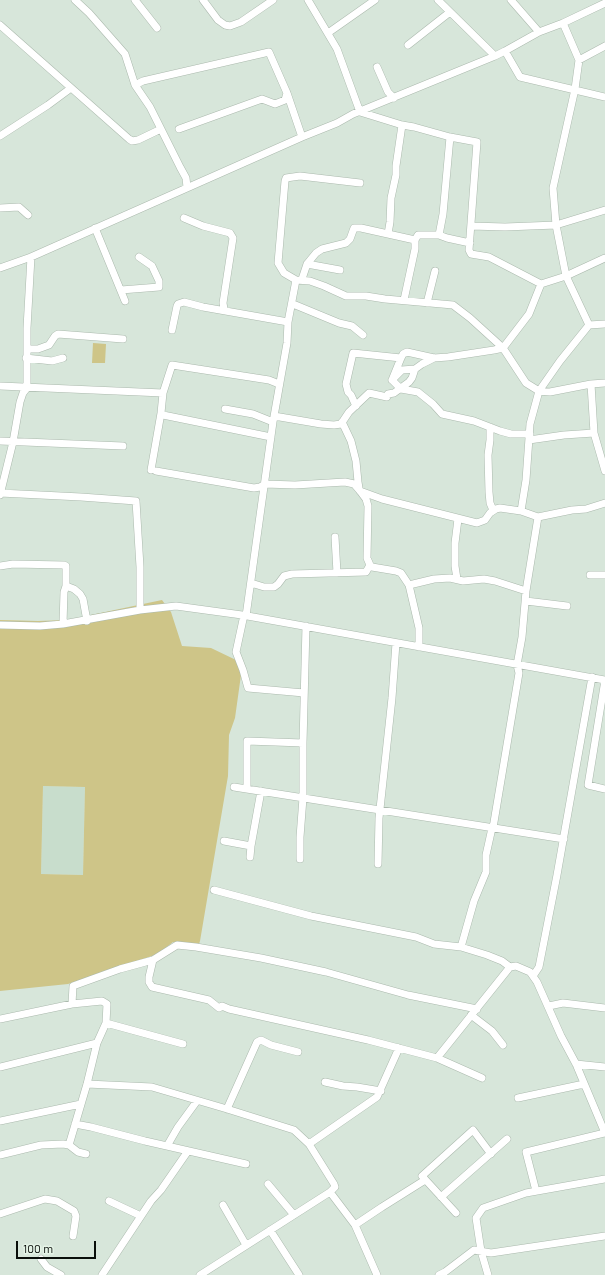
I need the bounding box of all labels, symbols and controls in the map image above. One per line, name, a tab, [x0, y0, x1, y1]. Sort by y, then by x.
scale bar	[18, 1233, 98, 1259]
text: 100 m	[23, 1241, 53, 1255]

